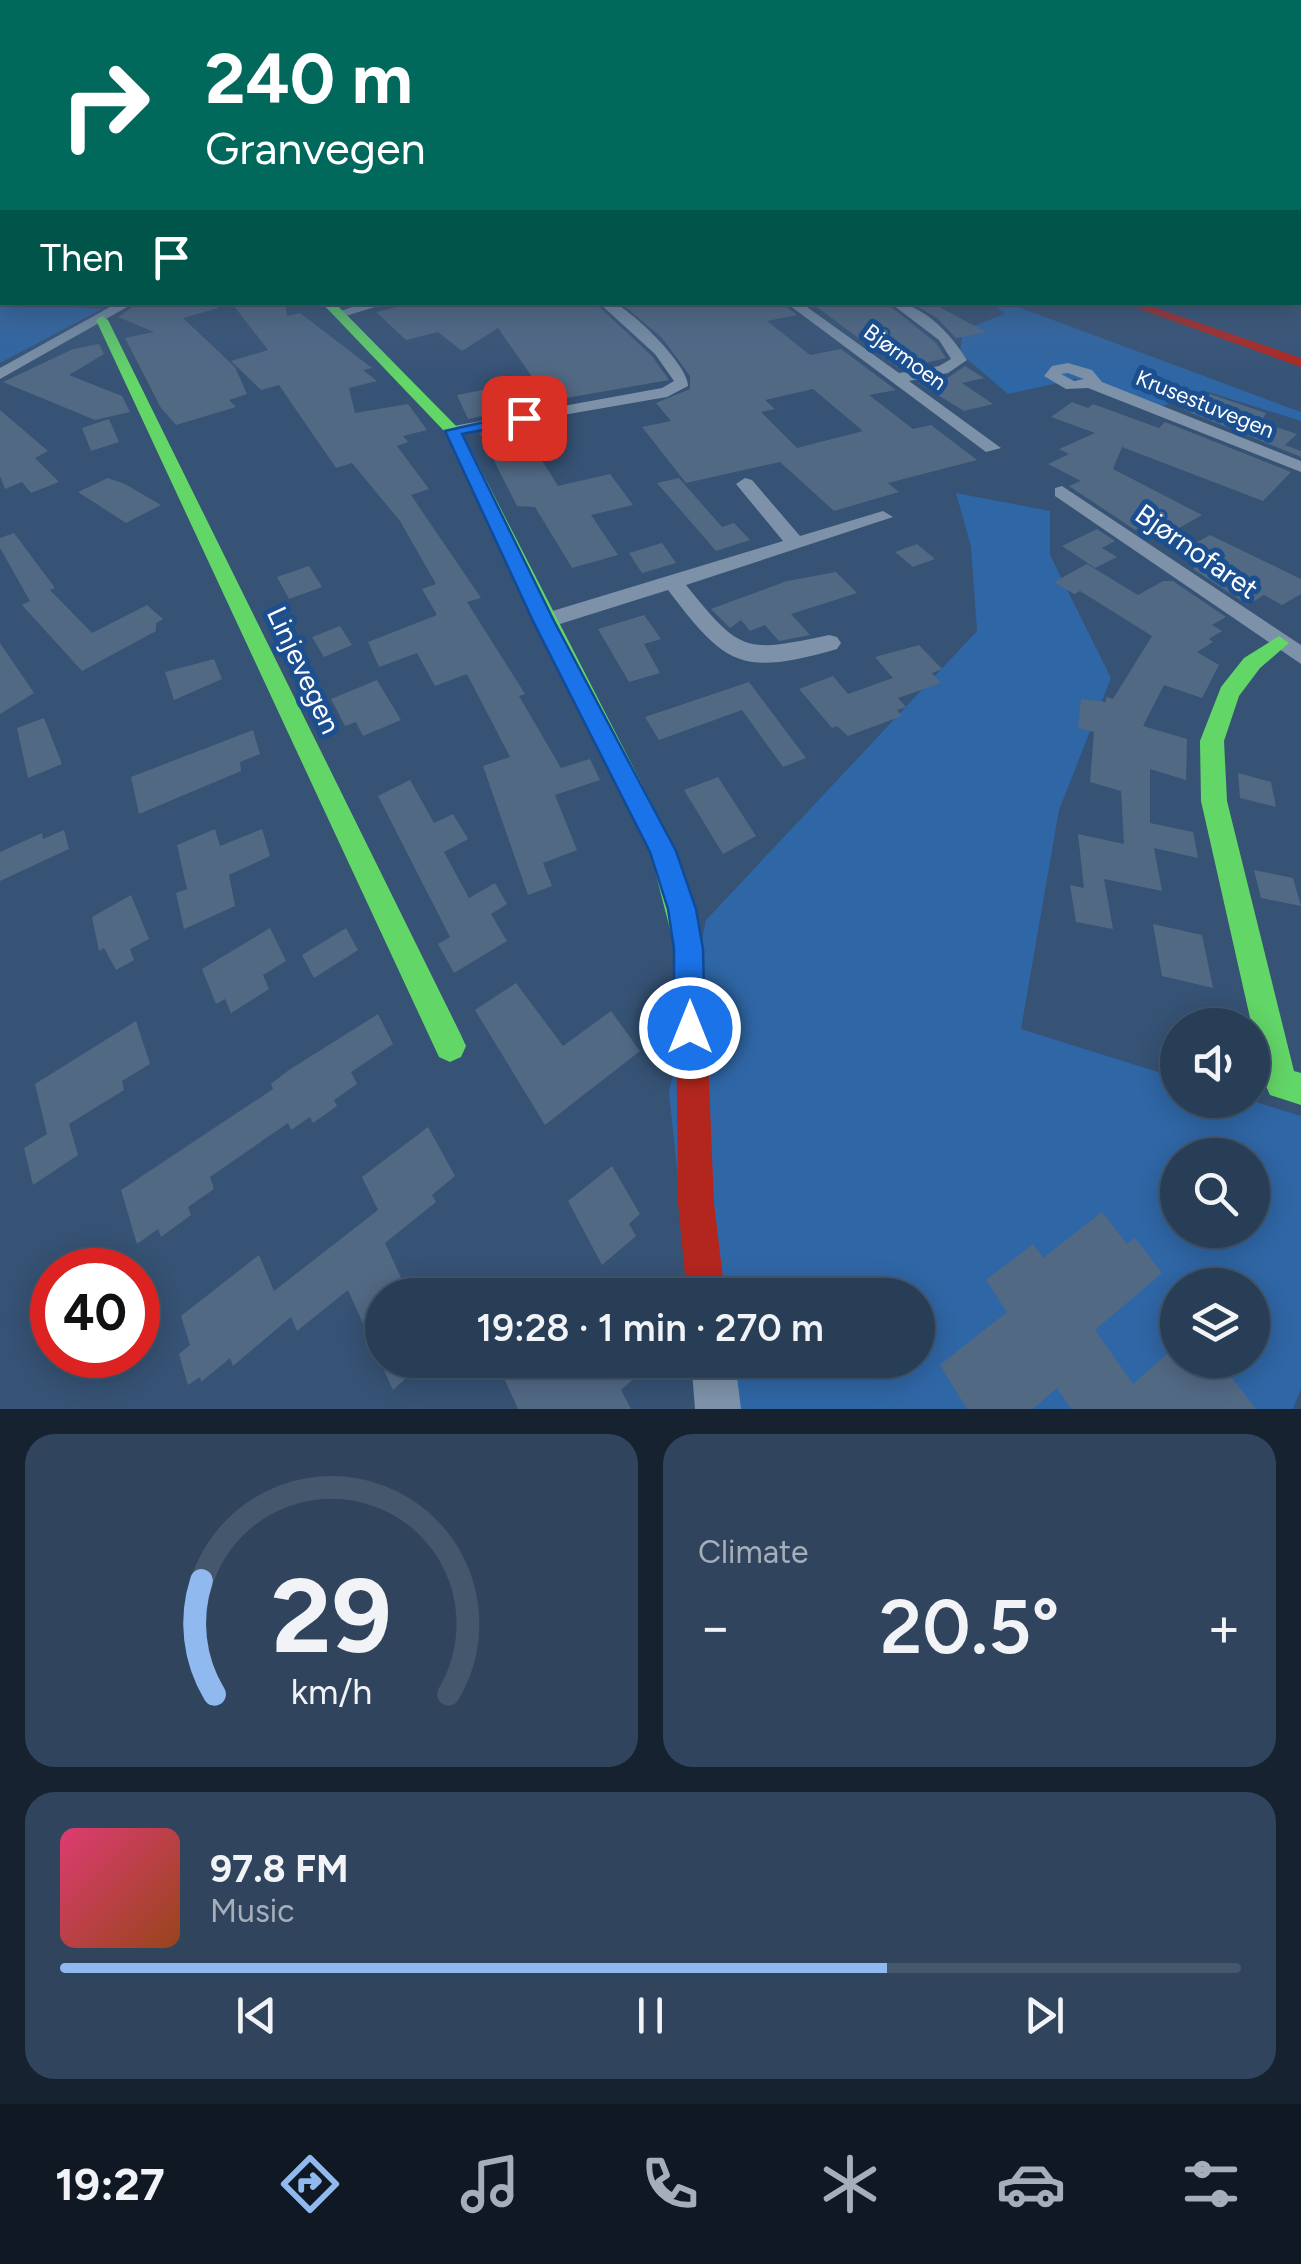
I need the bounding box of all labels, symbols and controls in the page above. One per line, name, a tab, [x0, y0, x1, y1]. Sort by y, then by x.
text: 240 m	[205, 36, 413, 121]
icon: right	[40, 40, 170, 170]
text: Granvegen	[205, 121, 426, 175]
icon: arrive	[144, 230, 199, 285]
text: Then	[40, 235, 124, 281]
street label: Bjørmoen	[859, 318, 951, 396]
street label: Krusestuvegen	[1132, 364, 1278, 444]
pin	[482, 376, 567, 461]
icon: arrive	[497, 391, 552, 446]
street label: Bjørnofaret	[1129, 496, 1265, 606]
street label: Linjevegen	[260, 601, 348, 739]
position arrow	[638, 976, 742, 1080]
map controls	[1160, 1008, 1270, 1378]
button: sound	[1160, 1008, 1270, 1118]
button: search	[1160, 1138, 1270, 1248]
speed limit sign: 40	[30, 1248, 160, 1378]
button: layers	[1160, 1268, 1270, 1378]
text: 19:28 · 1 min · 270 m	[476, 1305, 824, 1351]
text: Climate	[698, 1533, 809, 1571]
text: 29	[271, 1553, 392, 1678]
text: 20.5°	[879, 1582, 1060, 1672]
text: −	[698, 1594, 732, 1660]
text: +	[1207, 1594, 1241, 1660]
text: km/h	[291, 1670, 372, 1713]
text: 97.8 FM	[210, 1846, 349, 1892]
text: Music	[210, 1892, 295, 1930]
icon: previous	[229, 1988, 284, 2043]
icon: pause	[623, 1988, 678, 2043]
icon: next	[1017, 1988, 1072, 2043]
icon: directions	[275, 2149, 345, 2219]
icon: music	[455, 2149, 525, 2219]
icon: phone	[635, 2149, 705, 2219]
icon: climate	[815, 2149, 885, 2219]
icon: car	[996, 2149, 1066, 2219]
icon: filters	[1176, 2149, 1246, 2219]
text: 19:27	[55, 2157, 165, 2211]

